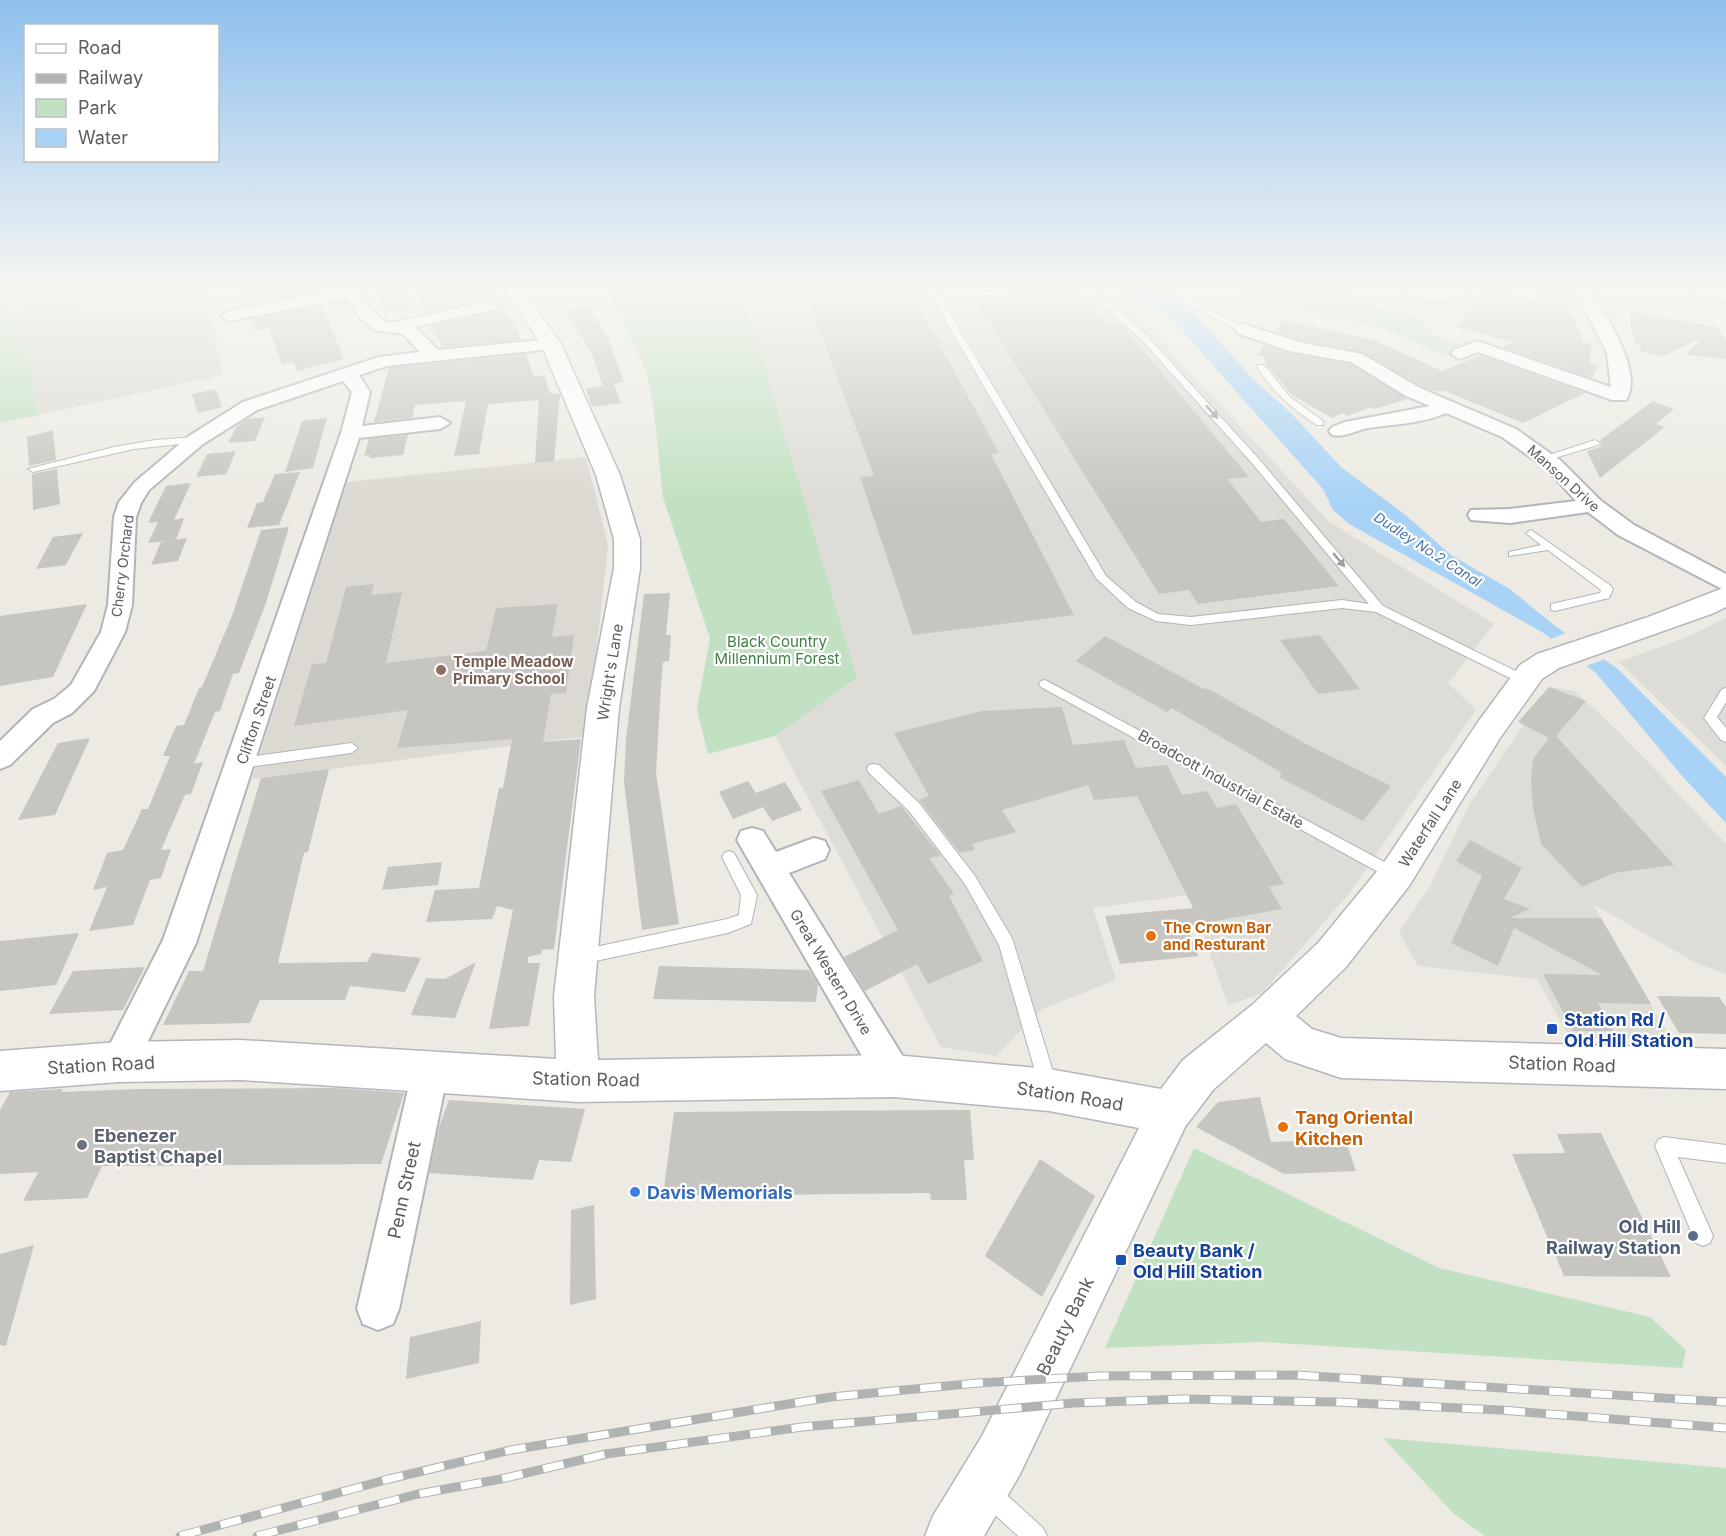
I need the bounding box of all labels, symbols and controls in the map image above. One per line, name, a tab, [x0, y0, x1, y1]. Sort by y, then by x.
legend	[24, 24, 219, 162]
text: Road	[78, 37, 121, 58]
text: Railway	[78, 67, 143, 88]
text: Park	[78, 97, 117, 118]
text: Water	[78, 127, 128, 148]
one-way arrow	[1205, 404, 1219, 418]
street label: Manson Drive	[1524, 441, 1604, 515]
water label: Dudley No.2 Canal	[1371, 508, 1485, 590]
street label: Cherry Orchard	[107, 514, 137, 618]
one-way arrow	[1332, 552, 1345, 568]
street label: Wright's Lane	[593, 622, 627, 722]
park label: Black Country Millennium Forest	[714, 632, 840, 668]
place label: Temple Meadow Primary School	[453, 652, 574, 688]
marker: Temple Meadow Primary School	[434, 663, 448, 677]
street label: Clifton Street	[232, 673, 280, 767]
street label: Broadcott Industrial Estate	[1135, 725, 1307, 833]
street label: Waterfall Lane	[1394, 775, 1466, 871]
street label: Great Western Drive	[786, 906, 876, 1038]
place label: The Crown Bar and Resturant	[1163, 918, 1271, 954]
marker: The Crown Bar and Resturant	[1144, 929, 1158, 943]
place label: Station Rd / Old Hill Station	[1564, 1009, 1693, 1051]
marker: Station Rd / Old Hill Station	[1545, 1022, 1559, 1036]
street label: Station Road	[47, 1052, 155, 1078]
street label: Station Road	[1508, 1052, 1616, 1076]
street label: Station Road	[532, 1068, 640, 1090]
street label: Station Road	[1015, 1077, 1125, 1115]
place label: Tang Oriental Kitchen	[1295, 1107, 1413, 1149]
marker: Tang Oriental Kitchen	[1276, 1120, 1290, 1134]
place label: Ebenezer Baptist Chapel	[94, 1125, 222, 1167]
marker: Ebenezer Baptist Chapel	[75, 1138, 89, 1152]
street label: Penn Street	[383, 1139, 425, 1241]
place label: Davis Memorials	[647, 1182, 793, 1203]
marker: Davis Memorials	[628, 1185, 642, 1199]
place label: Old Hill Railway Station	[1546, 1216, 1681, 1258]
marker: Old Hill Railway Station	[1686, 1229, 1700, 1243]
place label: Beauty Bank / Old Hill Station	[1133, 1240, 1262, 1282]
marker: Beauty Bank / Old Hill Station	[1114, 1253, 1128, 1267]
street label: Beauty Bank	[1032, 1273, 1098, 1379]

